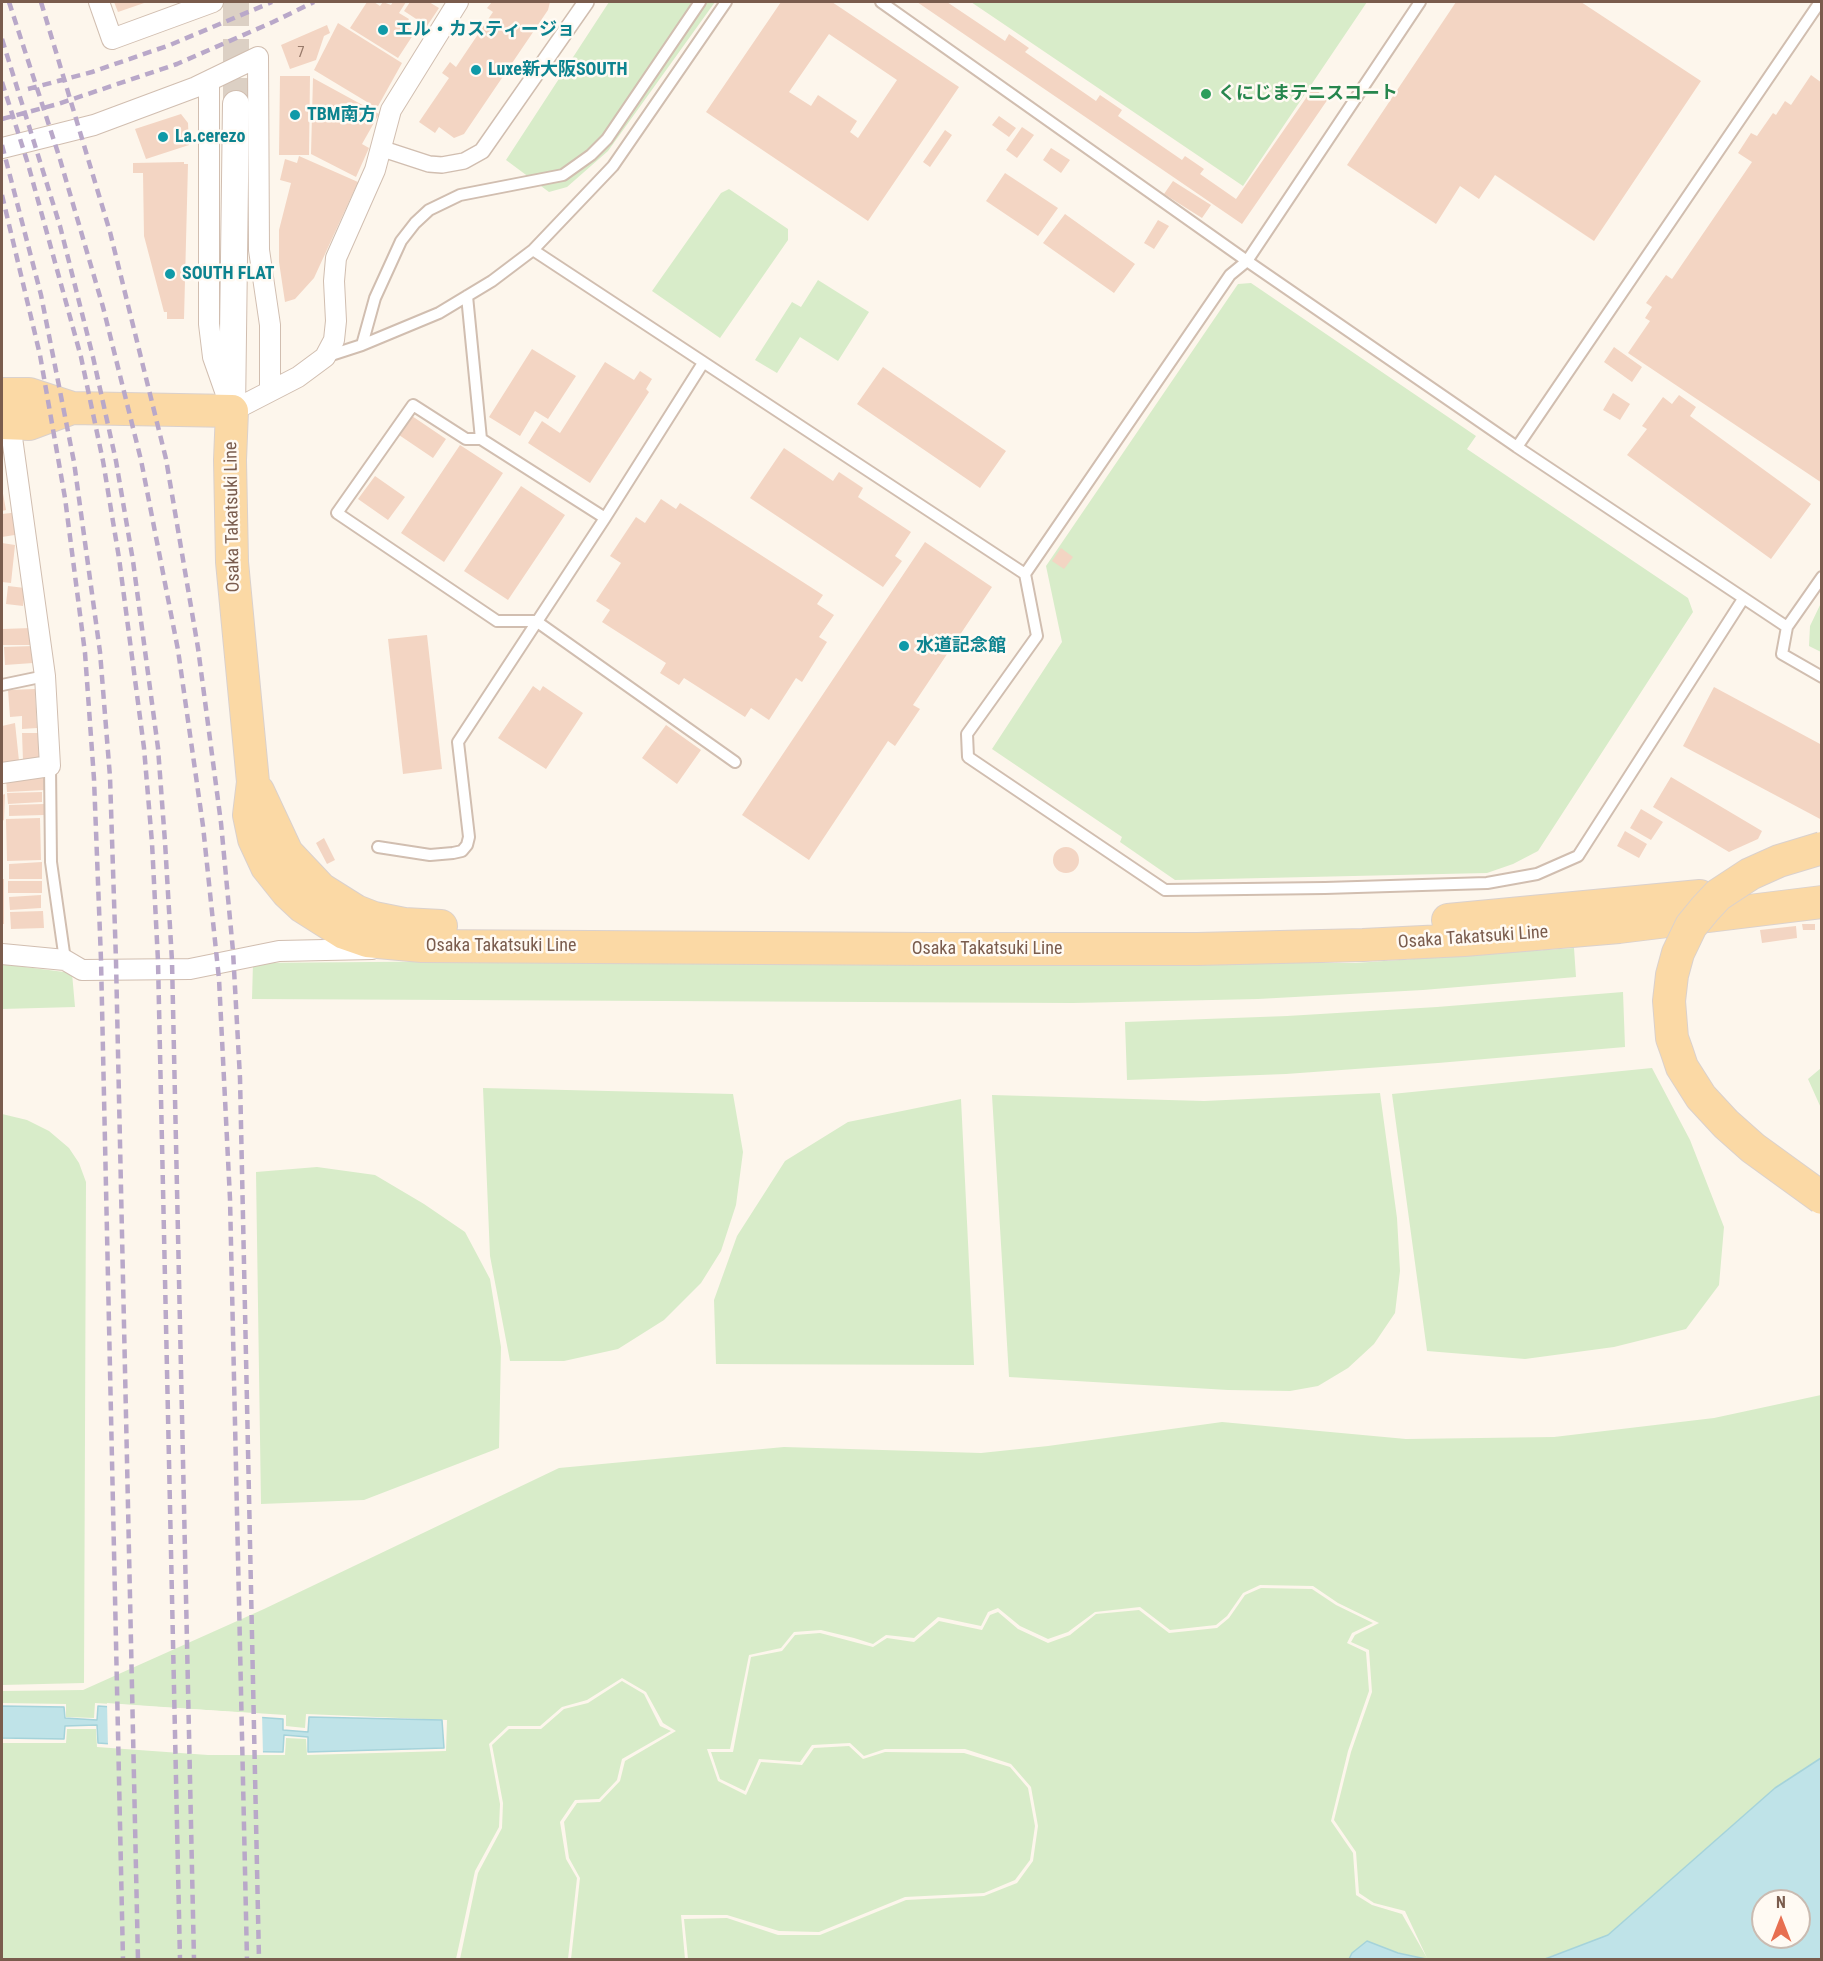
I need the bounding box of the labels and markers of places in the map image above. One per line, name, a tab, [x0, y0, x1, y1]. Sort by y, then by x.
place label: エル・カスティージョ	[395, 19, 575, 41]
marker: エル・カスティージョ	[376, 23, 390, 37]
place label: Luxe新大阪SOUTH	[488, 59, 628, 81]
marker: Luxe新大阪SOUTH	[469, 63, 483, 77]
place label: くにじまテニスコート	[1218, 83, 1398, 105]
marker: くにじまテニスコート	[1199, 87, 1213, 101]
place label: TBM南方	[307, 104, 377, 126]
marker: TBM南方	[288, 108, 302, 122]
place label: La.cerezo	[175, 126, 246, 148]
marker: La.cerezo	[156, 130, 170, 144]
place label: SOUTH FLAT	[182, 263, 275, 285]
marker: SOUTH FLAT	[163, 267, 177, 281]
place label: 水道記念館	[916, 635, 1006, 657]
marker: 水道記念館	[897, 639, 911, 653]

